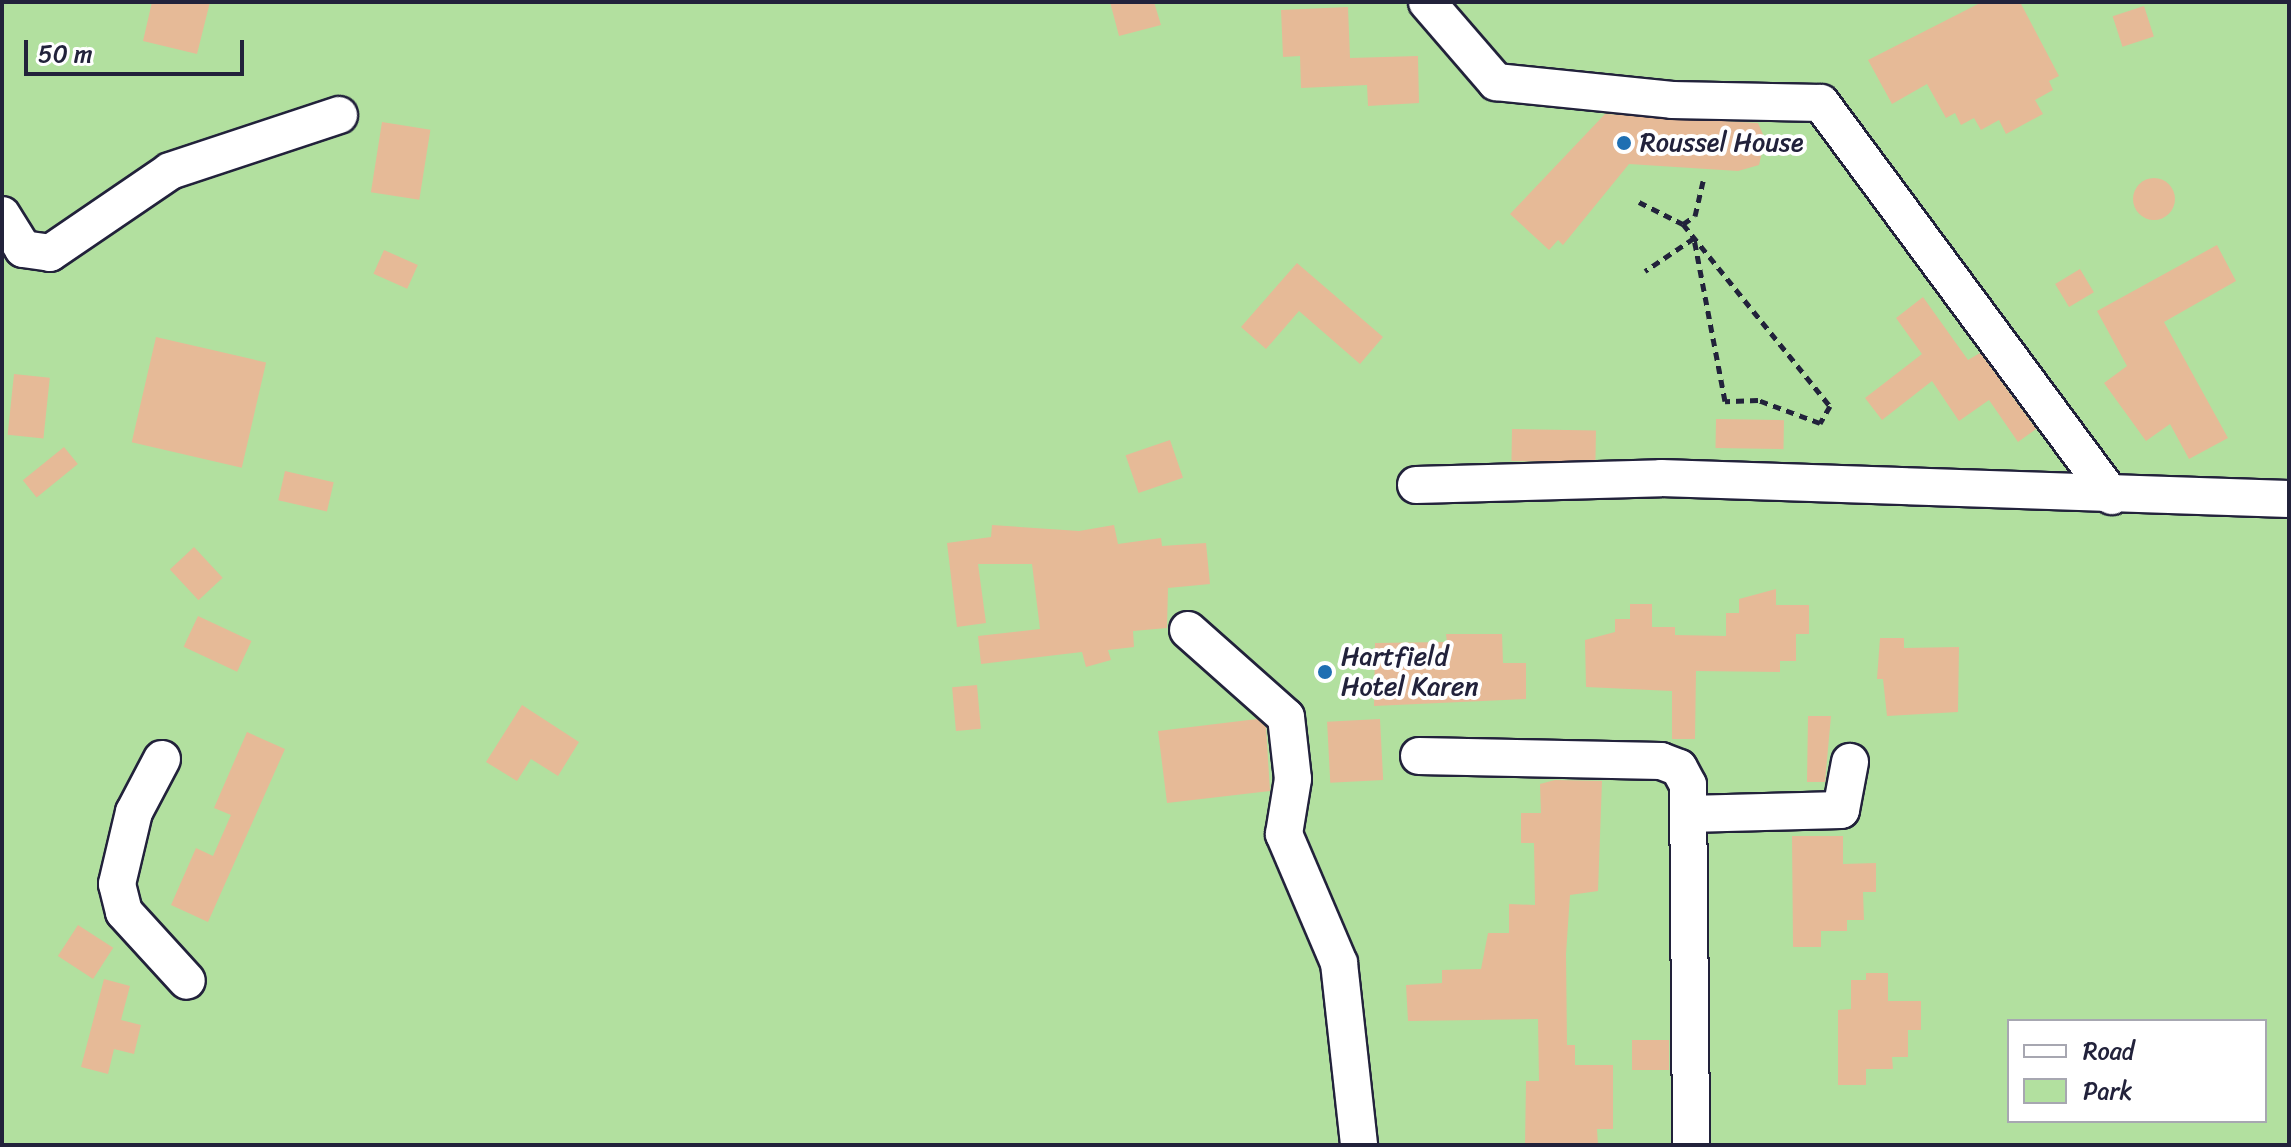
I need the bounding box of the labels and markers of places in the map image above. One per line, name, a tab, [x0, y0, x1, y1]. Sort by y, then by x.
place label: Roussel House	[1640, 127, 1804, 159]
marker: Roussel House	[1615, 134, 1633, 152]
place label: Hartfield Hotel Karen	[1341, 641, 1478, 702]
marker: Hartfield Hotel Karen	[1316, 663, 1334, 681]

